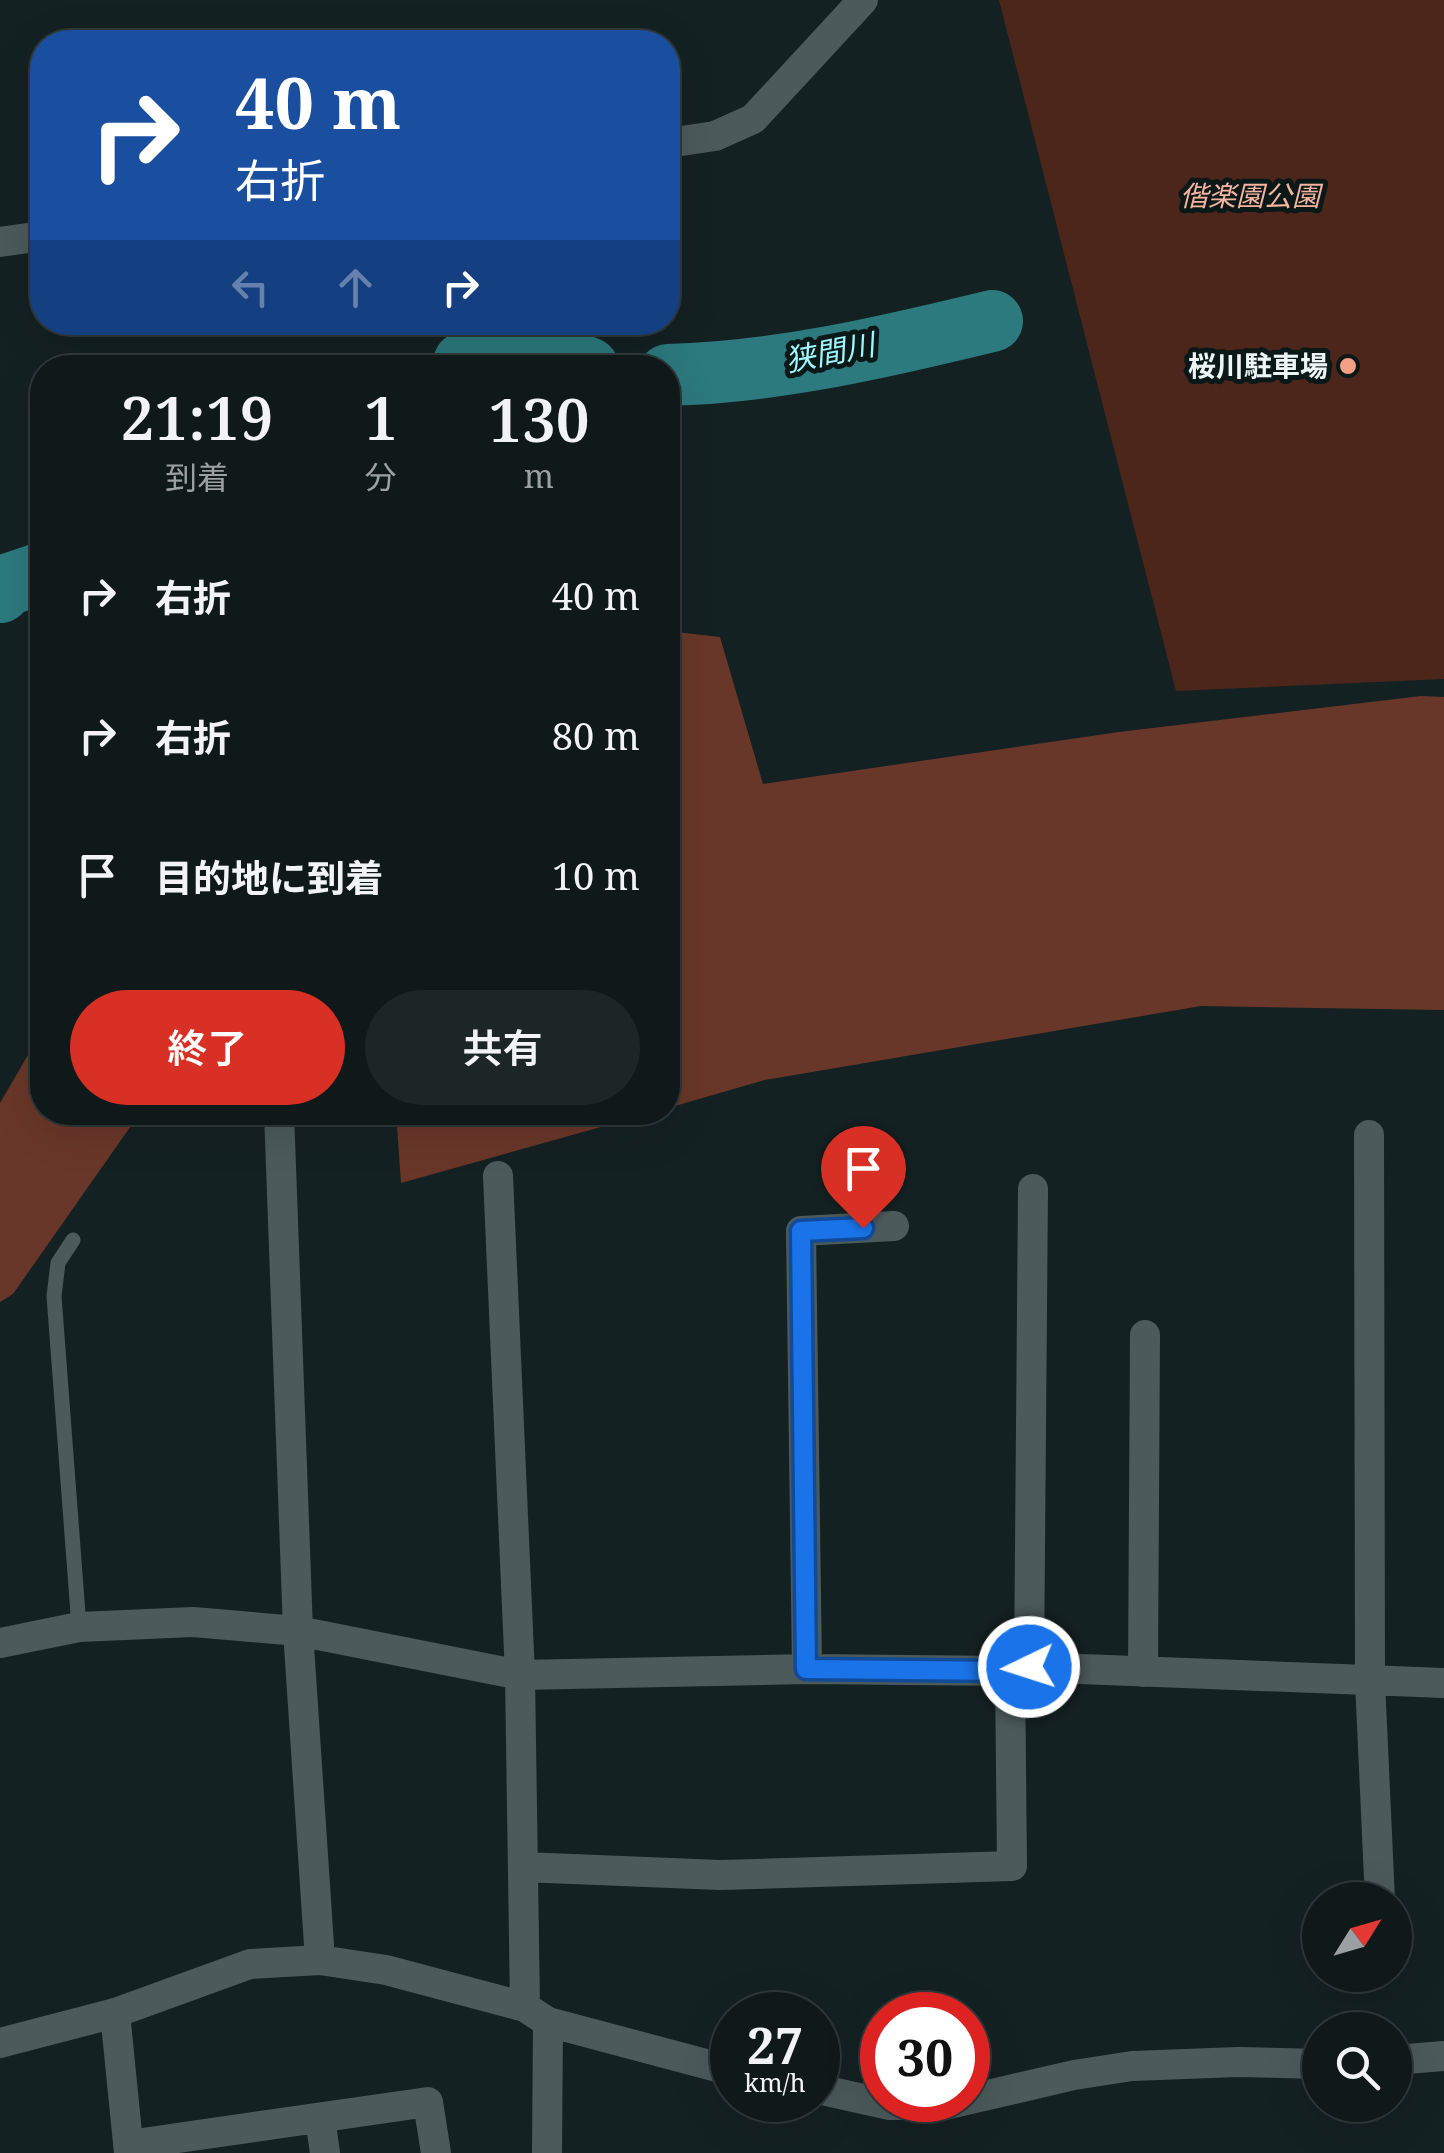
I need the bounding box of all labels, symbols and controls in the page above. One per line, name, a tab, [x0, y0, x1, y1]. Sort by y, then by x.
text: 40 m	[235, 54, 401, 150]
icon: right	[70, 70, 200, 200]
text: 右折	[235, 149, 325, 210]
park label: 偕楽園公園	[1180, 176, 1324, 214]
icon: left	[223, 260, 278, 315]
icon: ahead	[328, 260, 383, 315]
icon: right	[433, 260, 488, 315]
water label: 狭間川	[782, 322, 881, 380]
place label: 桜川駐車場	[1188, 346, 1328, 384]
marker: 桜川駐車場	[1337, 355, 1359, 377]
text: 21:19	[120, 376, 273, 458]
text: 1	[364, 376, 398, 458]
text: 130	[488, 378, 589, 460]
text: m	[524, 454, 554, 497]
text: 到着	[165, 455, 229, 498]
text: 分	[365, 455, 397, 498]
icon: right	[70, 568, 125, 623]
text: 40 m	[552, 569, 640, 621]
text: 右折	[155, 571, 231, 623]
icon: right	[70, 708, 125, 763]
text: 80 m	[552, 709, 640, 761]
text: 右折	[155, 711, 231, 763]
icon: arrive	[70, 848, 125, 903]
text: 10 m	[552, 849, 640, 901]
text: 目的地に到着	[155, 851, 383, 903]
button: 終了	[70, 990, 345, 1105]
button: 共有	[365, 990, 640, 1105]
pin	[821, 1126, 906, 1229]
icon: arrive	[836, 1141, 891, 1196]
position arrow	[977, 1615, 1081, 1719]
north arrow	[1302, 1882, 1412, 1992]
map controls	[1302, 1882, 1412, 2122]
speed limit sign: 30	[860, 1992, 990, 2122]
text: 27	[747, 2011, 803, 2079]
button: search	[1302, 2012, 1412, 2122]
text: km/h	[744, 2065, 806, 2099]

